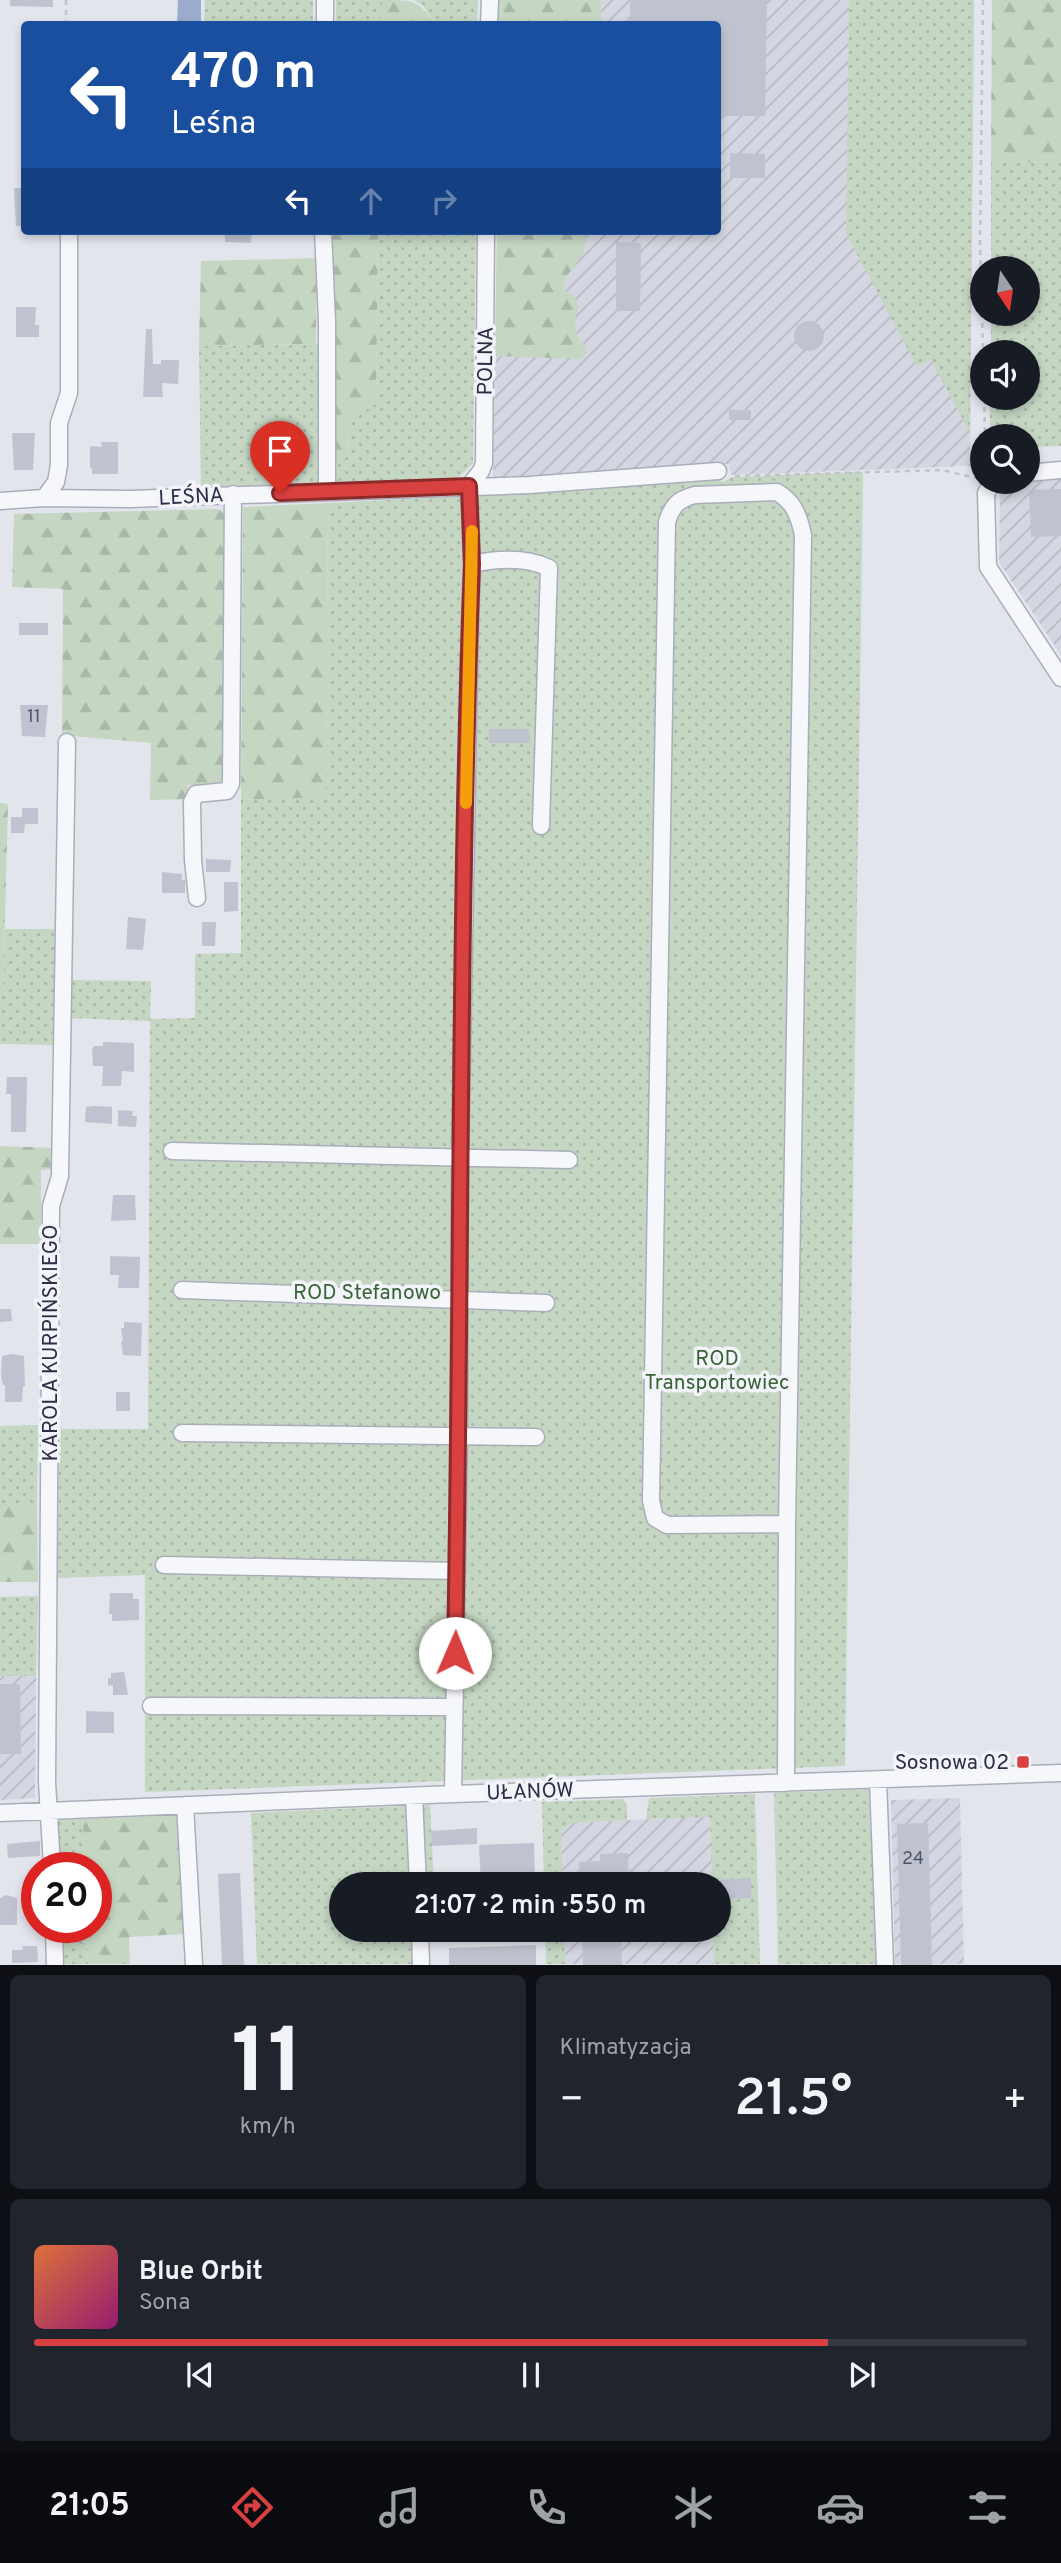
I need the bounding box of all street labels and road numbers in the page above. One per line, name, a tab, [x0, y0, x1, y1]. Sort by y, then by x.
street label: POLNA	[472, 326, 501, 396]
street label: LEŚNA	[158, 481, 224, 513]
street label: KAROLA KURPIŃSKIEGO	[37, 1225, 65, 1461]
street label: UŁANÓW	[486, 1776, 574, 1808]

